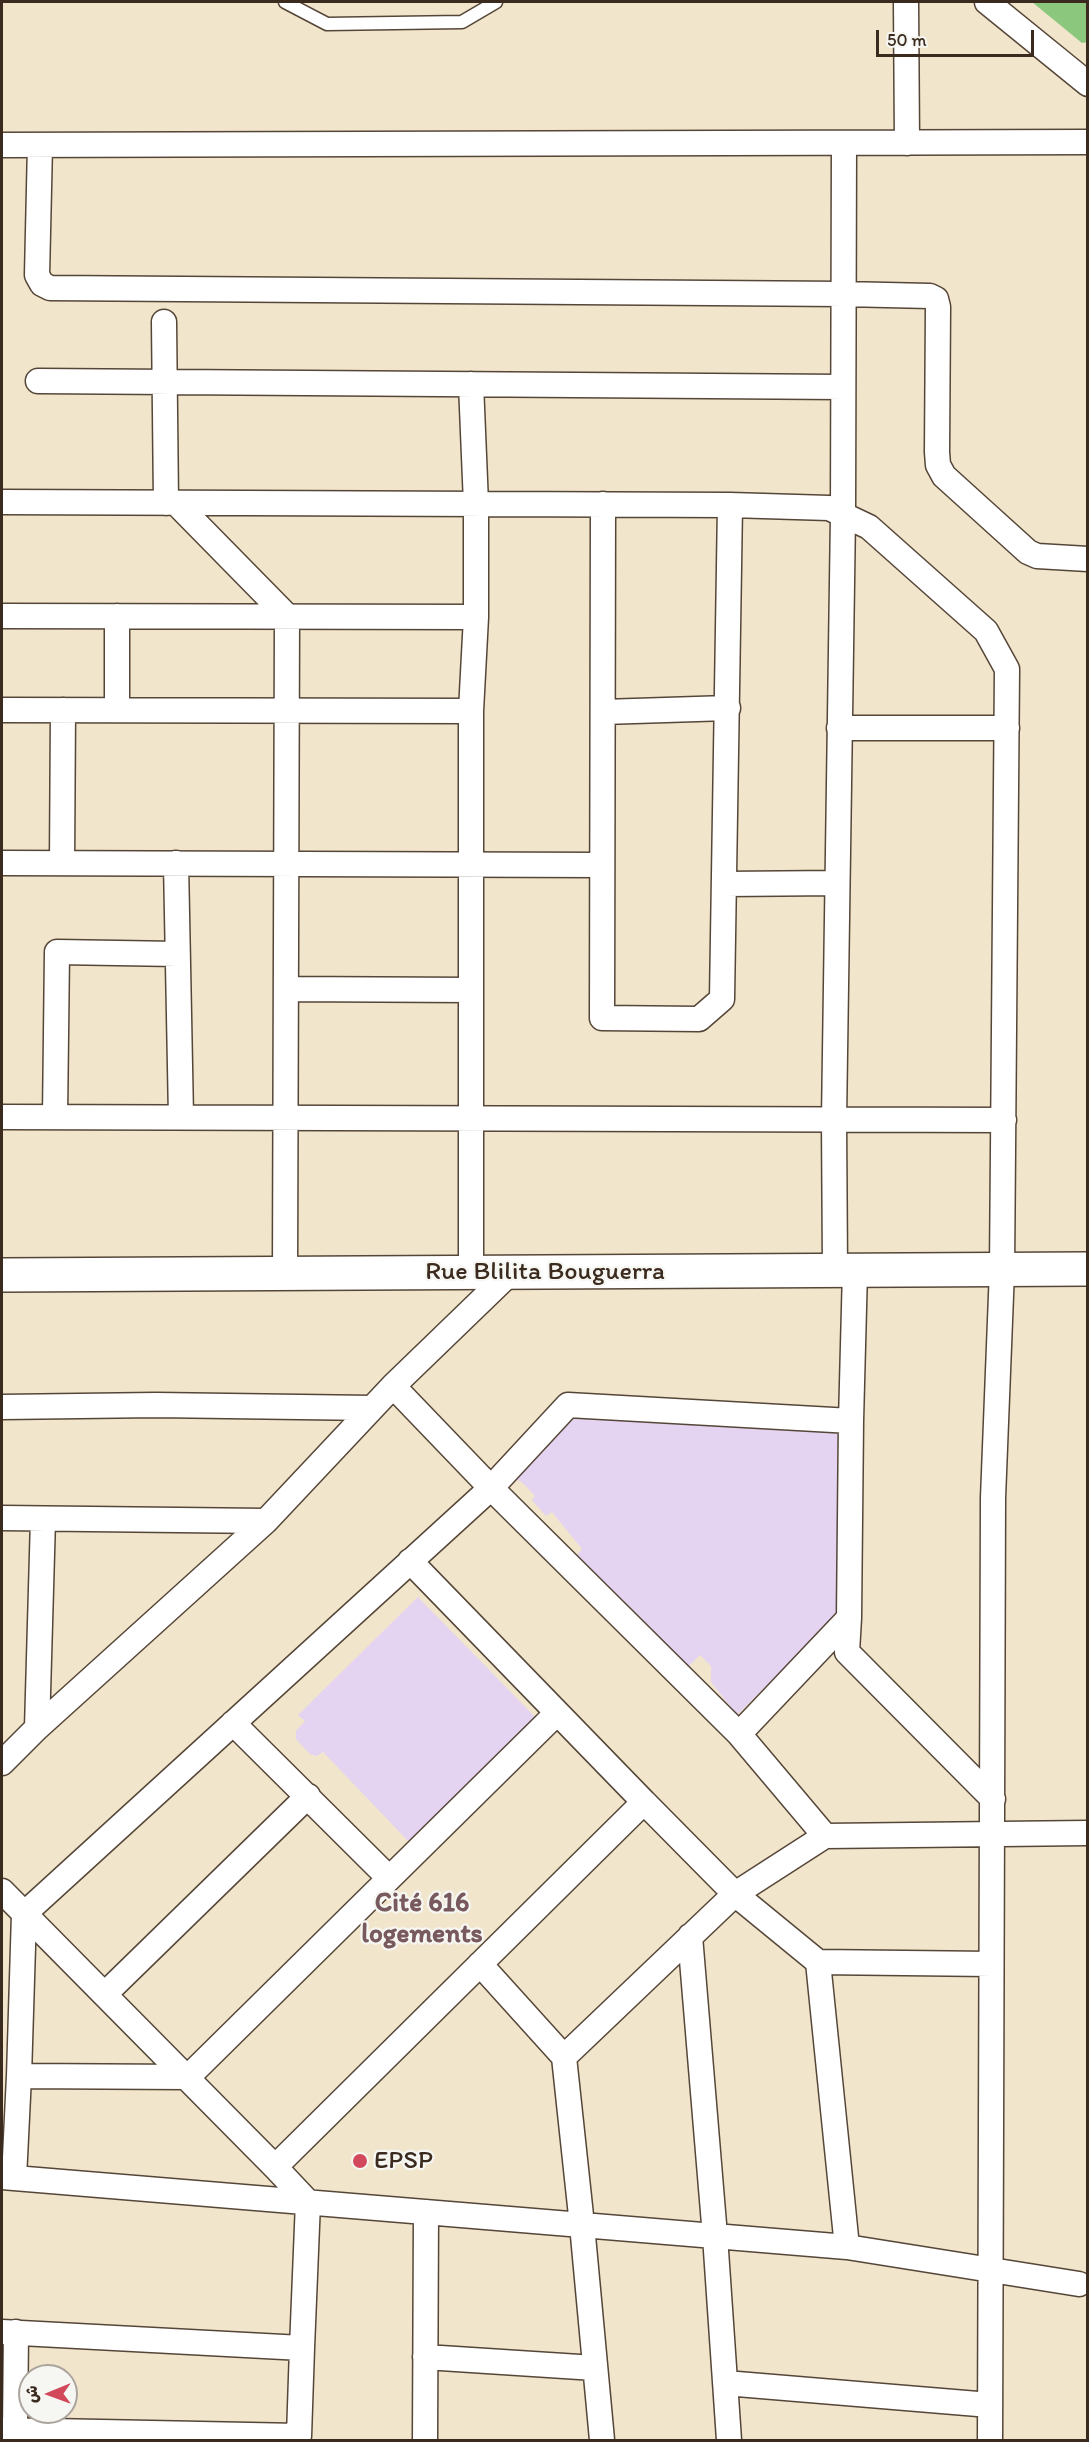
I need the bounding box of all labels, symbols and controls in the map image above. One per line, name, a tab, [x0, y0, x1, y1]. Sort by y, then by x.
scale bar	[879, 18, 1036, 56]
text: 50 m	[887, 29, 927, 51]
street label: Rue Blilita Bouguerra	[425, 1256, 665, 1288]
district label: Cité 616 logements	[361, 1888, 483, 1951]
place label: EPSP	[374, 2145, 433, 2177]
marker: EPSP	[351, 2152, 369, 2170]
north arrow	[18, 2364, 78, 2424]
text: ش	[22, 2385, 41, 2403]

